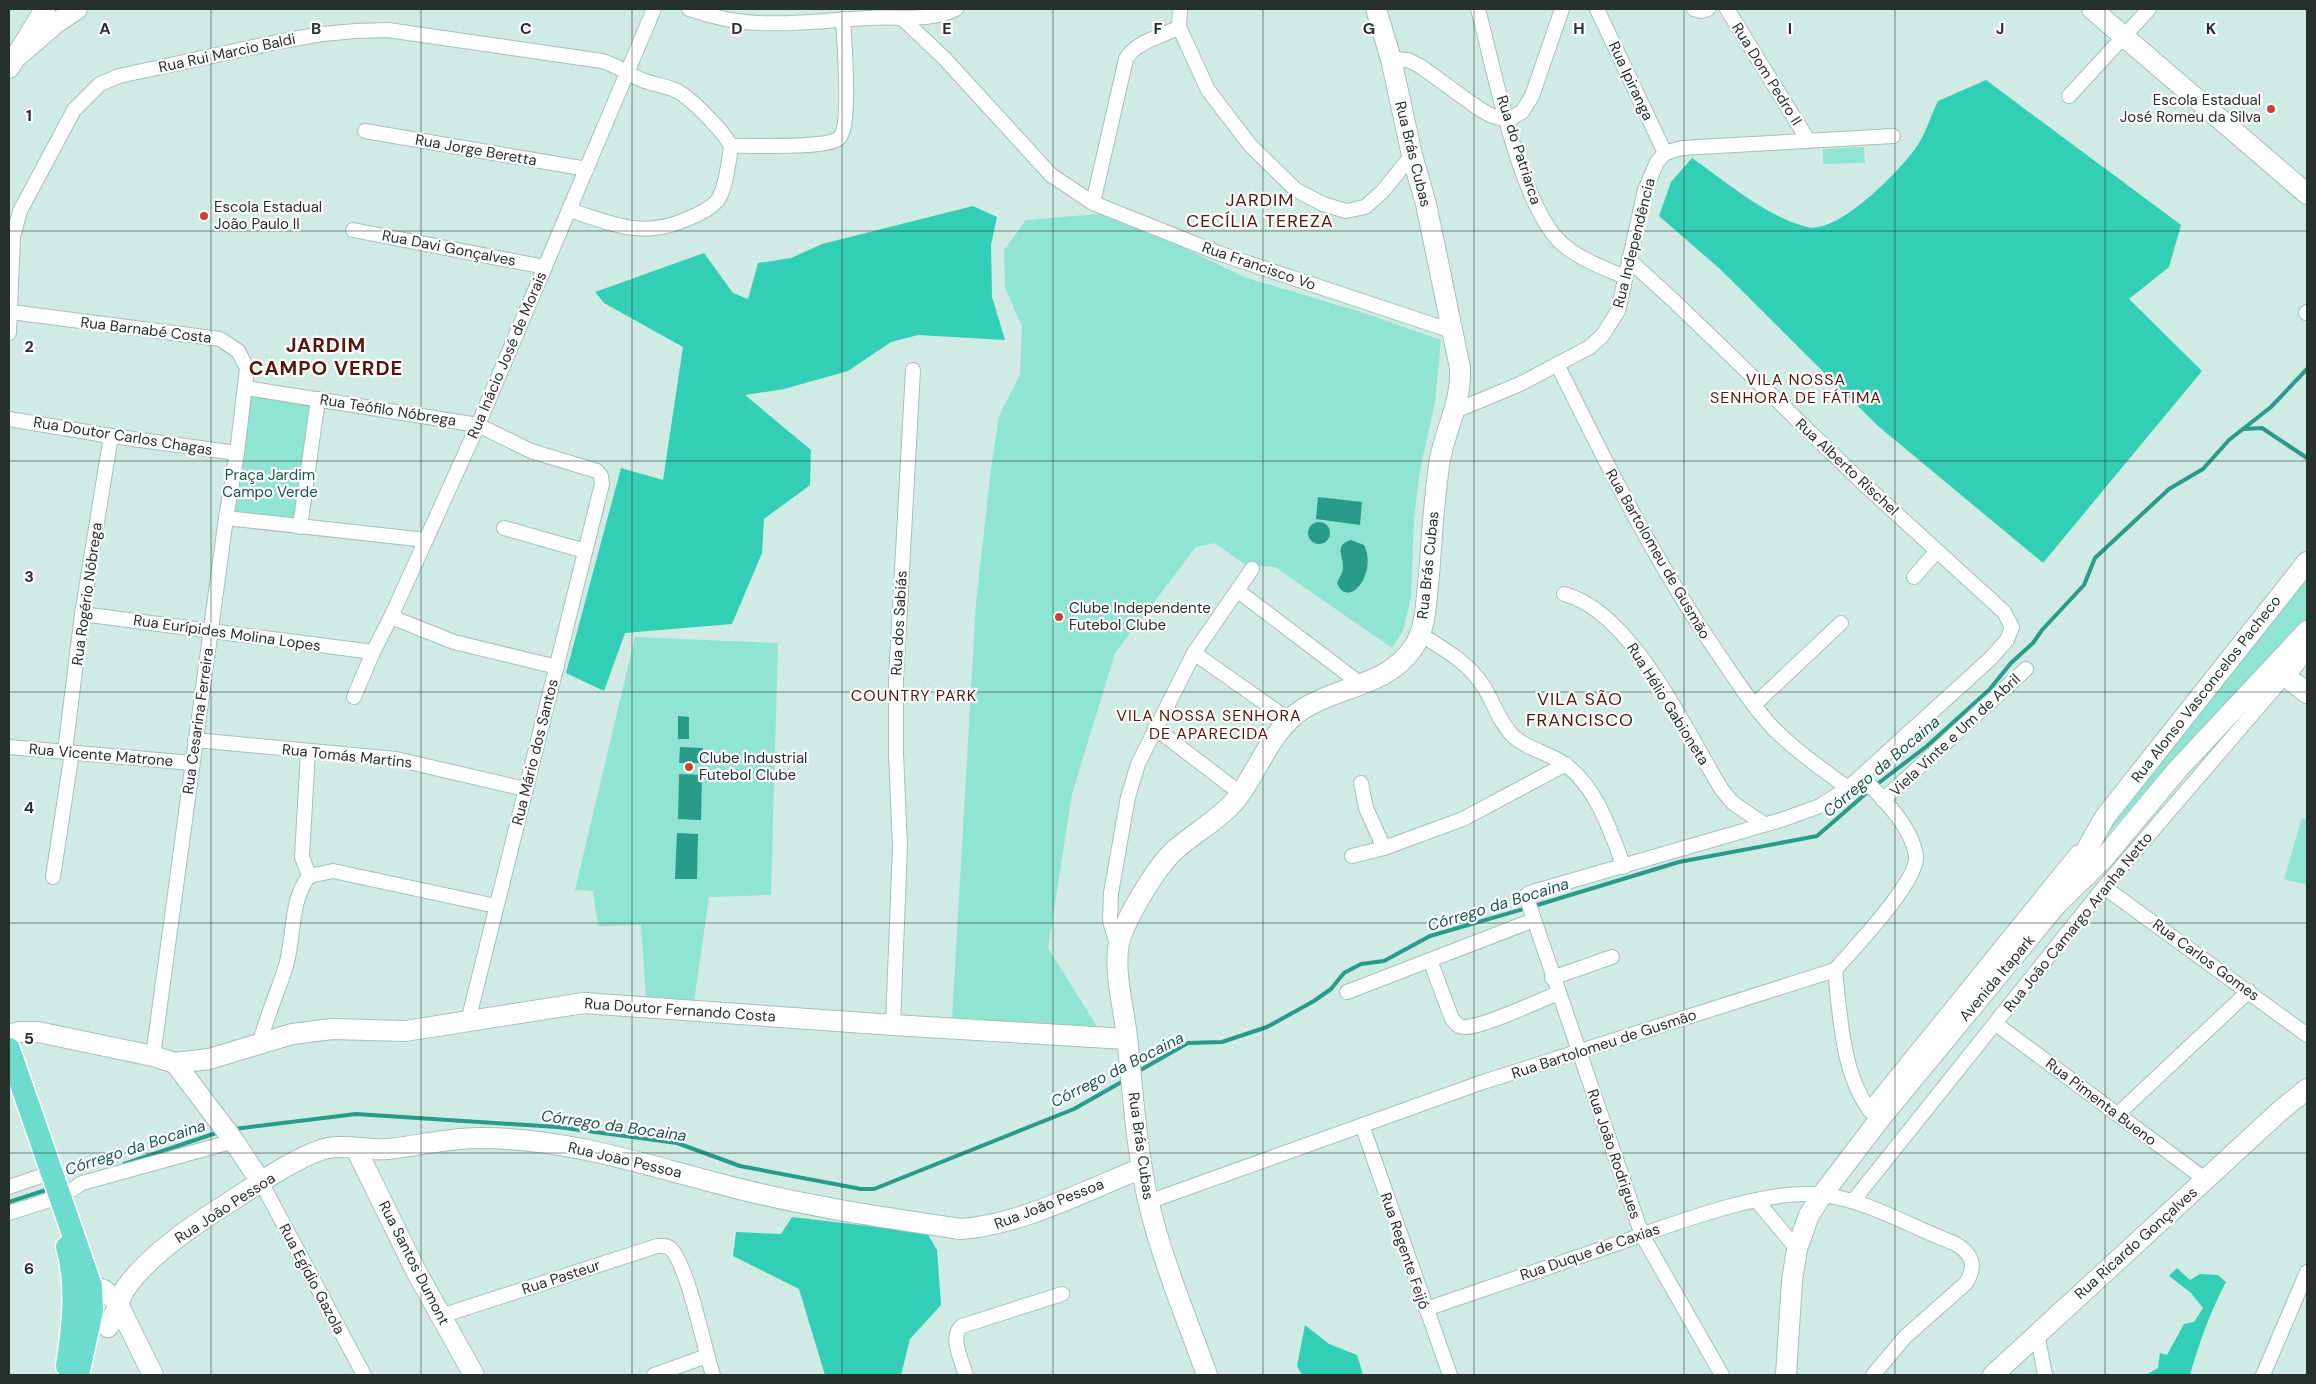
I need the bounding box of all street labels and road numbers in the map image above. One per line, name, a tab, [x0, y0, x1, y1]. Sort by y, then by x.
street label: Rua Dom Pedro II	[1728, 19, 1806, 129]
street label: Rua Rui Marcio Baldi	[157, 29, 297, 77]
street label: Rua Ipiranga	[1604, 38, 1658, 124]
street label: Rua do Patriarca	[1492, 93, 1546, 207]
street label: Rua Brás Cubas	[1390, 99, 1436, 209]
street label: Rua Jorge Beretta	[414, 129, 538, 171]
street label: Rua Independência	[1608, 176, 1660, 310]
street label: Rua Davi Gonçalves	[380, 225, 518, 271]
street label: Rua Francisco Vo	[1199, 237, 1319, 295]
street label: Rua Inácio José de Morais	[463, 268, 551, 442]
street label: Rua Barnabé Costa	[79, 312, 213, 348]
street label: Rua Teófilo Nóbrega	[318, 389, 458, 431]
street label: Rua Doutor Carlos Chagas	[32, 412, 214, 460]
street label: Rua Alberto Rischel	[1791, 414, 1903, 520]
street label: Rua Bartolomeu de Gusmão	[1601, 465, 1715, 643]
street label: Rua Brás Cubas	[1412, 510, 1444, 620]
street label: Rua Rogério Nóbrega	[67, 521, 107, 667]
street label: Rua dos Sabiás	[886, 570, 912, 676]
street label: Rua Alonso Vasconcelos Pacheco	[2127, 591, 2285, 787]
street label: Rua Eurípides Molina Lopes	[132, 610, 322, 656]
street label: Rua Hélio Gabioneta	[1622, 639, 1714, 769]
street label: Rua Cesarina Ferreira	[178, 647, 218, 795]
street label: Viela Vinte e Um de Abril	[1885, 669, 2025, 801]
street label: Rua Mário dos Santos	[507, 677, 563, 827]
street label: Rua Vicente Matrone	[28, 739, 174, 771]
street label: Rua Tomás Martins	[281, 739, 413, 773]
street label: Rua João Camargo Aranha Netto	[1999, 828, 2157, 1016]
street label: Rua Carlos Gomes	[2149, 914, 2263, 1006]
street label: Avenida Itapark	[1955, 930, 2039, 1026]
street label: Rua Doutor Fernando Costa	[584, 993, 776, 1027]
street label: Rua Bartolomeu de Gusmão	[1509, 1005, 1699, 1083]
street label: Rua Pimenta Bueno	[2041, 1054, 2161, 1150]
street label: Rua João Rodrigues	[1582, 1086, 1646, 1222]
street label: Rua Brás Cubas	[1124, 1091, 1158, 1201]
street label: Rua João Pessoa	[566, 1137, 684, 1183]
street label: Rua João Pessoa	[171, 1168, 279, 1248]
street label: Rua João Pessoa	[991, 1174, 1107, 1234]
street label: Rua Ricardo Gonçalves	[2070, 1182, 2202, 1304]
street label: Rua Regente Feijó	[1376, 1190, 1434, 1312]
street label: Rua Santos Dumont	[374, 1197, 454, 1329]
street label: Rua Duque de Caxias	[1517, 1219, 1663, 1285]
street label: Rua Egídio Gazola	[274, 1220, 350, 1338]
street label: Rua Pasteur	[519, 1255, 603, 1299]

